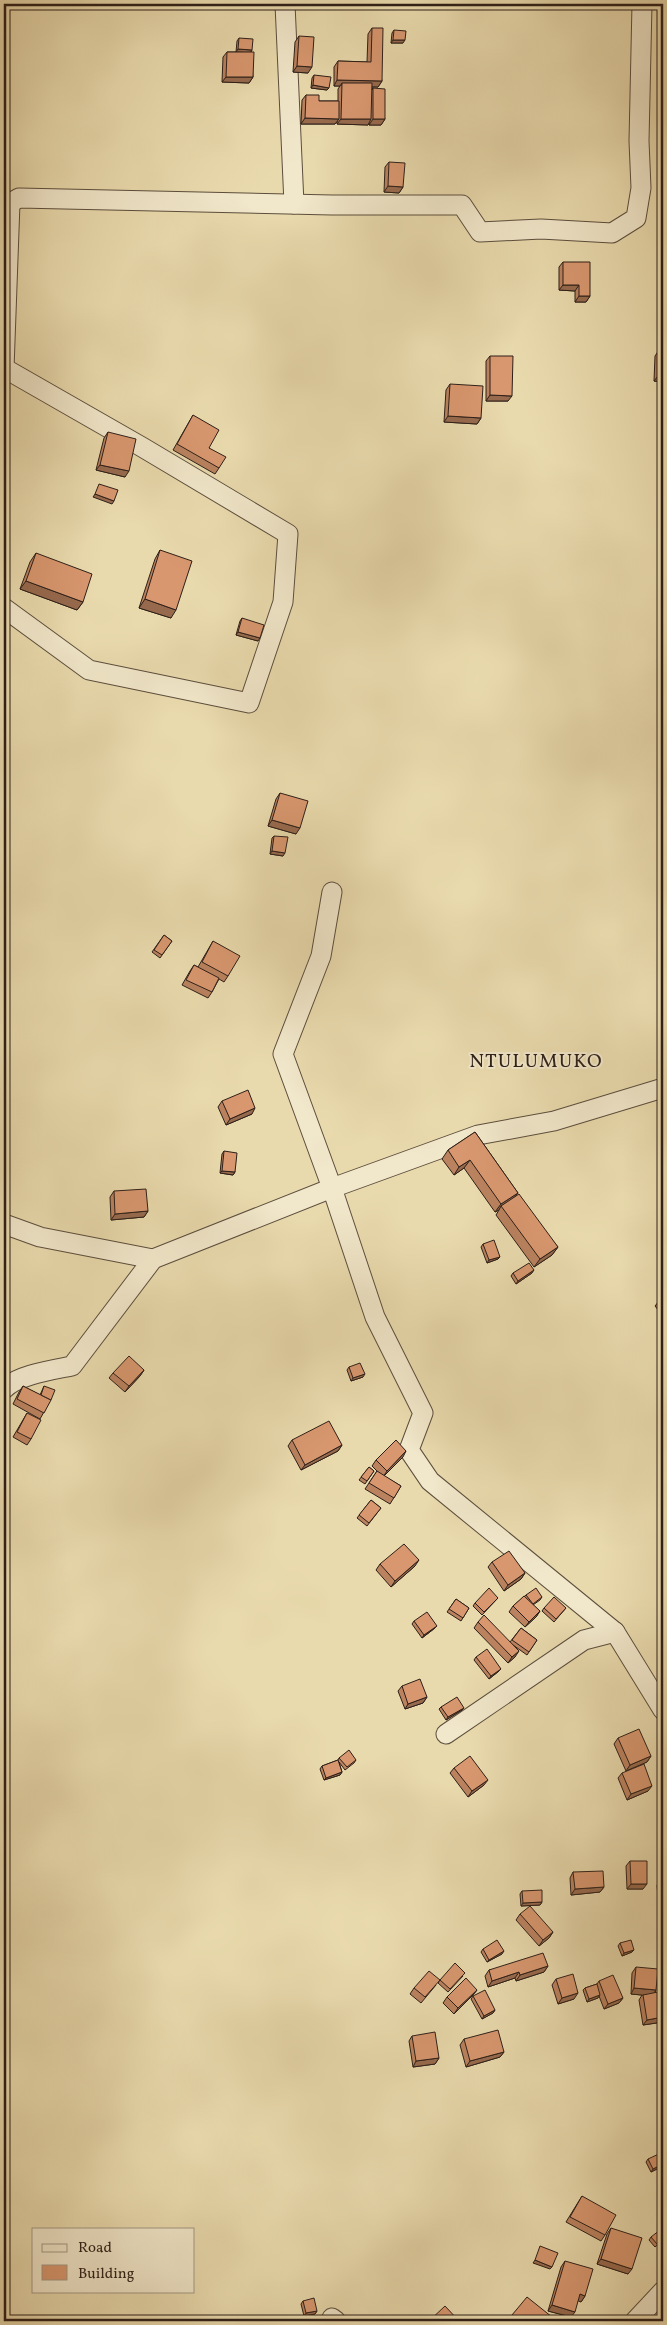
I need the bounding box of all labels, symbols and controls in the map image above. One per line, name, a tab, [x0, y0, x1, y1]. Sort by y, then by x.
district label: NTULUMUKO	[469, 1048, 603, 1076]
legend	[32, 2228, 195, 2292]
text: Road	[78, 2238, 112, 2259]
text: Building	[78, 2264, 135, 2285]

